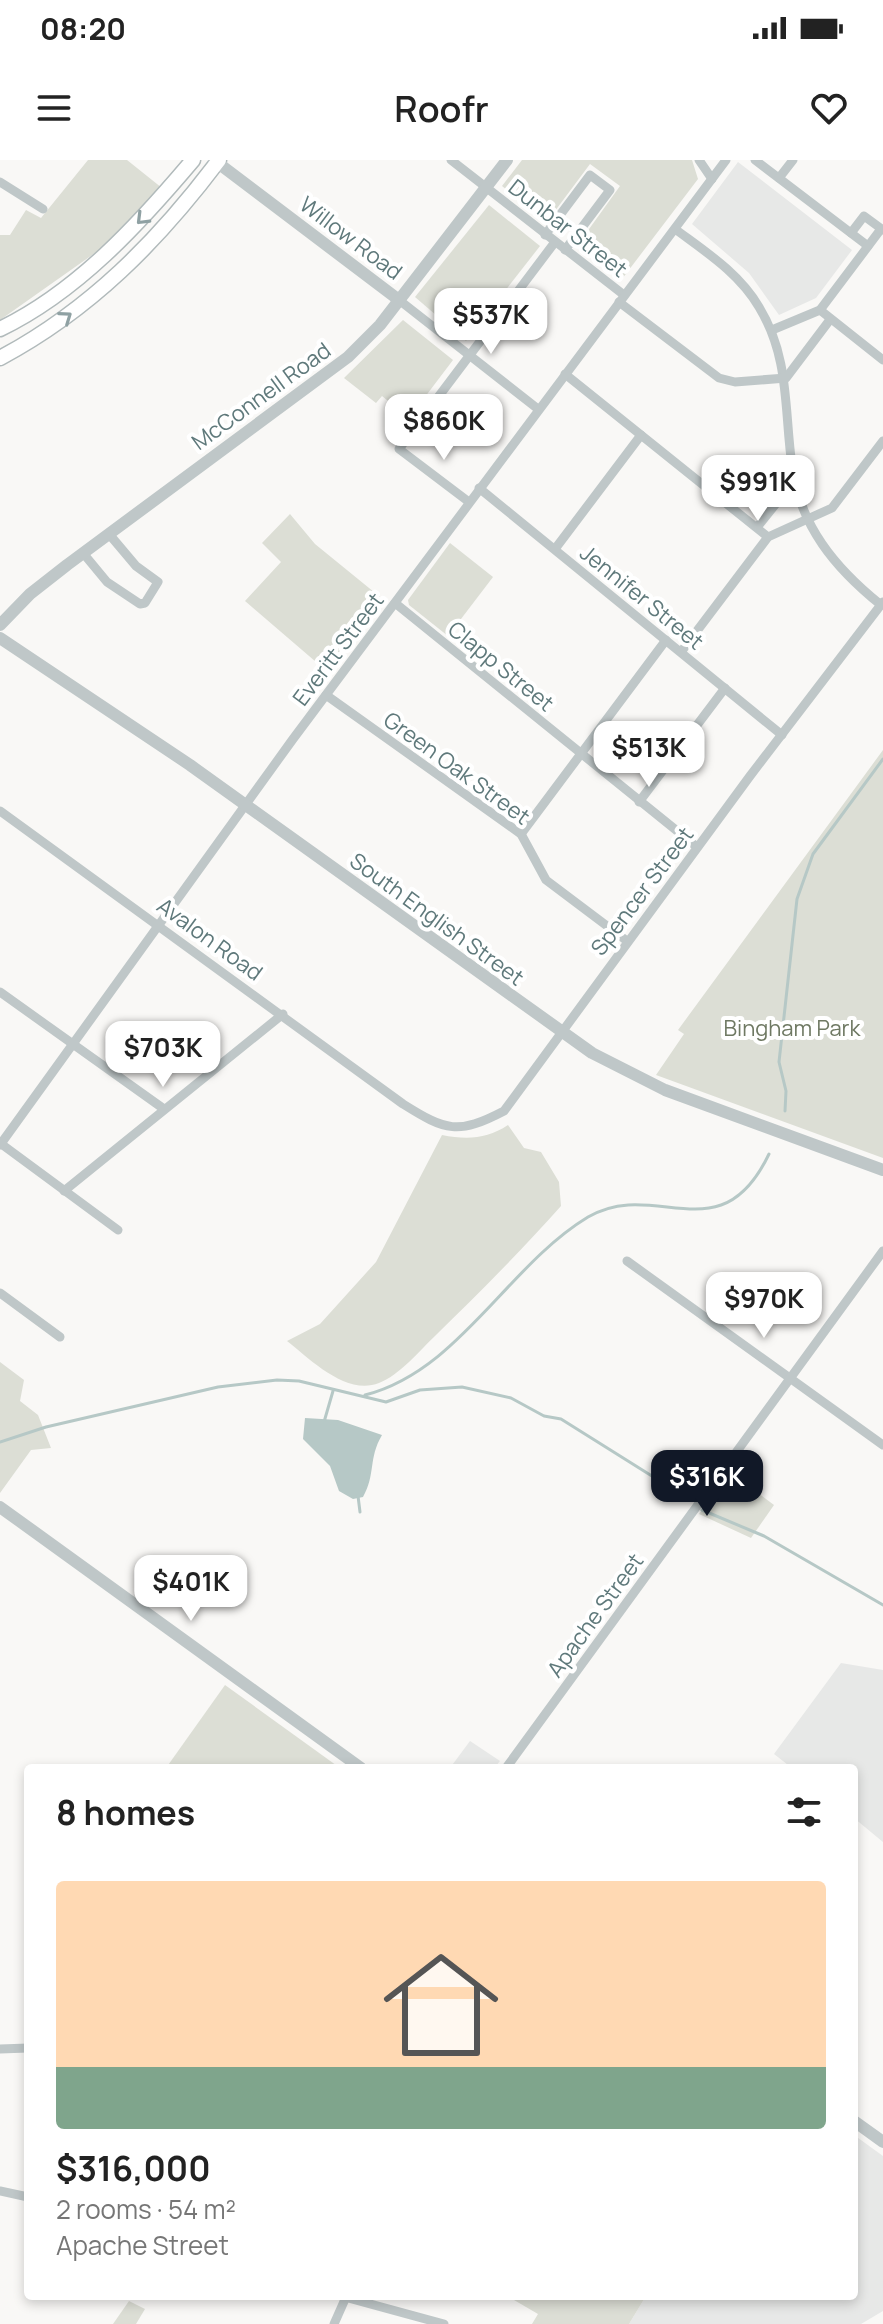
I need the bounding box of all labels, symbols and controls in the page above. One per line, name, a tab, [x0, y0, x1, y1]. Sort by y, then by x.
text: 08:20	[40, 8, 126, 49]
text: Roofr	[394, 84, 489, 133]
icon: menu	[32, 86, 76, 130]
icon: heart	[807, 86, 851, 130]
street label: Dunbar Street	[502, 172, 634, 284]
street label: Willow Road	[293, 189, 409, 287]
one-way arrow	[137, 210, 151, 224]
pin: $537K	[435, 288, 547, 356]
text: $537K	[452, 296, 530, 332]
one-way arrow	[58, 312, 72, 327]
street label: McConnell Road	[185, 335, 337, 457]
pin: $860K	[388, 394, 500, 462]
text: $860K	[403, 402, 485, 438]
pin: $991K	[702, 455, 814, 523]
text: $991K	[720, 463, 796, 499]
street label: Jennifer Street	[574, 538, 710, 656]
street label: Everitt Street	[286, 586, 391, 712]
street label: Clapp Street	[442, 614, 560, 718]
street label: Green Oak Street	[378, 705, 536, 831]
pin: $513K	[593, 721, 705, 789]
text: $513K	[612, 729, 686, 765]
street label: Spencer Street	[584, 820, 700, 961]
street label: South English Street	[344, 846, 530, 993]
street label: Avalon Road	[151, 891, 269, 987]
park label: Bingham Park	[724, 1013, 862, 1043]
pin: $703K	[107, 1021, 219, 1089]
text: $703K	[123, 1029, 203, 1065]
pin: $970K	[708, 1272, 820, 1340]
text: $970K	[724, 1280, 804, 1316]
pin: $316K	[651, 1450, 763, 1518]
text: $316K	[669, 1458, 745, 1494]
street label: Apache Street	[540, 1547, 650, 1683]
pin: $401K	[135, 1555, 247, 1623]
text: $401K	[152, 1563, 230, 1599]
text: 8 homes	[56, 1789, 195, 1835]
icon: filters	[782, 1790, 826, 1834]
icon: home	[369, 1933, 513, 2077]
text: $316,000	[56, 2145, 211, 2191]
text: 2 rooms · 54 m²	[56, 2191, 236, 2227]
text: Apache Street	[56, 2227, 229, 2263]

